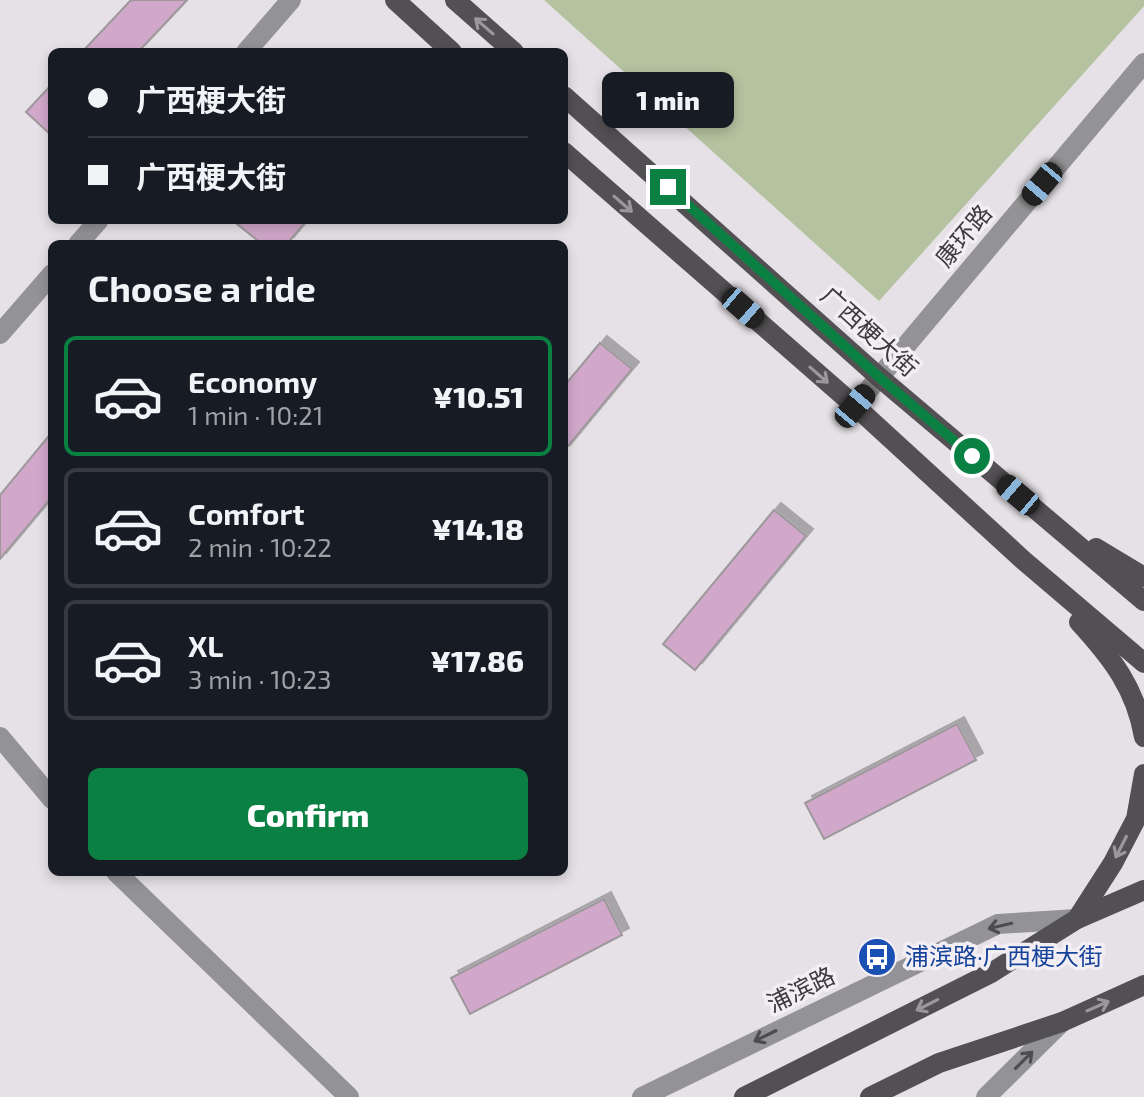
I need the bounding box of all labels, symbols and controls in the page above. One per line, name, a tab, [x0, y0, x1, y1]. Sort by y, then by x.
one-way arrow	[475, 17, 495, 35]
callout: 1 min	[602, 71, 734, 127]
text: 广西梗大街	[136, 81, 286, 117]
text: 1 min	[636, 84, 700, 115]
text: 广西梗大街	[136, 158, 286, 194]
car	[1017, 158, 1067, 210]
route end	[650, 169, 686, 205]
one-way arrow	[612, 195, 632, 213]
street label: 康环路	[929, 198, 997, 272]
text: Choose a ride	[88, 266, 316, 309]
street label: 广西梗大街	[816, 280, 924, 382]
car	[717, 283, 769, 333]
icon: car	[92, 360, 164, 432]
text: Economy	[188, 363, 317, 399]
one-way arrow	[808, 365, 828, 383]
text: ¥10.51	[433, 378, 524, 414]
car	[830, 380, 880, 432]
text: 1 min · 10:21	[188, 399, 323, 430]
route start	[954, 438, 990, 474]
car	[992, 470, 1044, 520]
icon: car	[92, 492, 164, 564]
text: Comfort	[188, 495, 305, 531]
text: ¥14.18	[432, 510, 524, 546]
text: 2 min · 10:22	[188, 531, 332, 562]
icon: car	[92, 624, 164, 696]
text: XL	[188, 627, 223, 663]
text: ¥17.86	[430, 642, 524, 678]
text: 3 min · 10:23	[188, 663, 332, 694]
button: Confirm	[88, 768, 528, 860]
one-way arrow	[1113, 835, 1129, 859]
one-way arrow	[988, 919, 1013, 934]
bus stop icon: 浦滨路·广西梗大街	[856, 936, 898, 978]
place label: 浦滨路·广西梗大街	[905, 941, 1103, 970]
street label: 浦滨路	[762, 960, 839, 1017]
one-way arrow	[1085, 997, 1110, 1012]
one-way arrow	[916, 998, 940, 1013]
one-way arrow	[753, 1029, 777, 1044]
one-way arrow	[1014, 1050, 1034, 1069]

